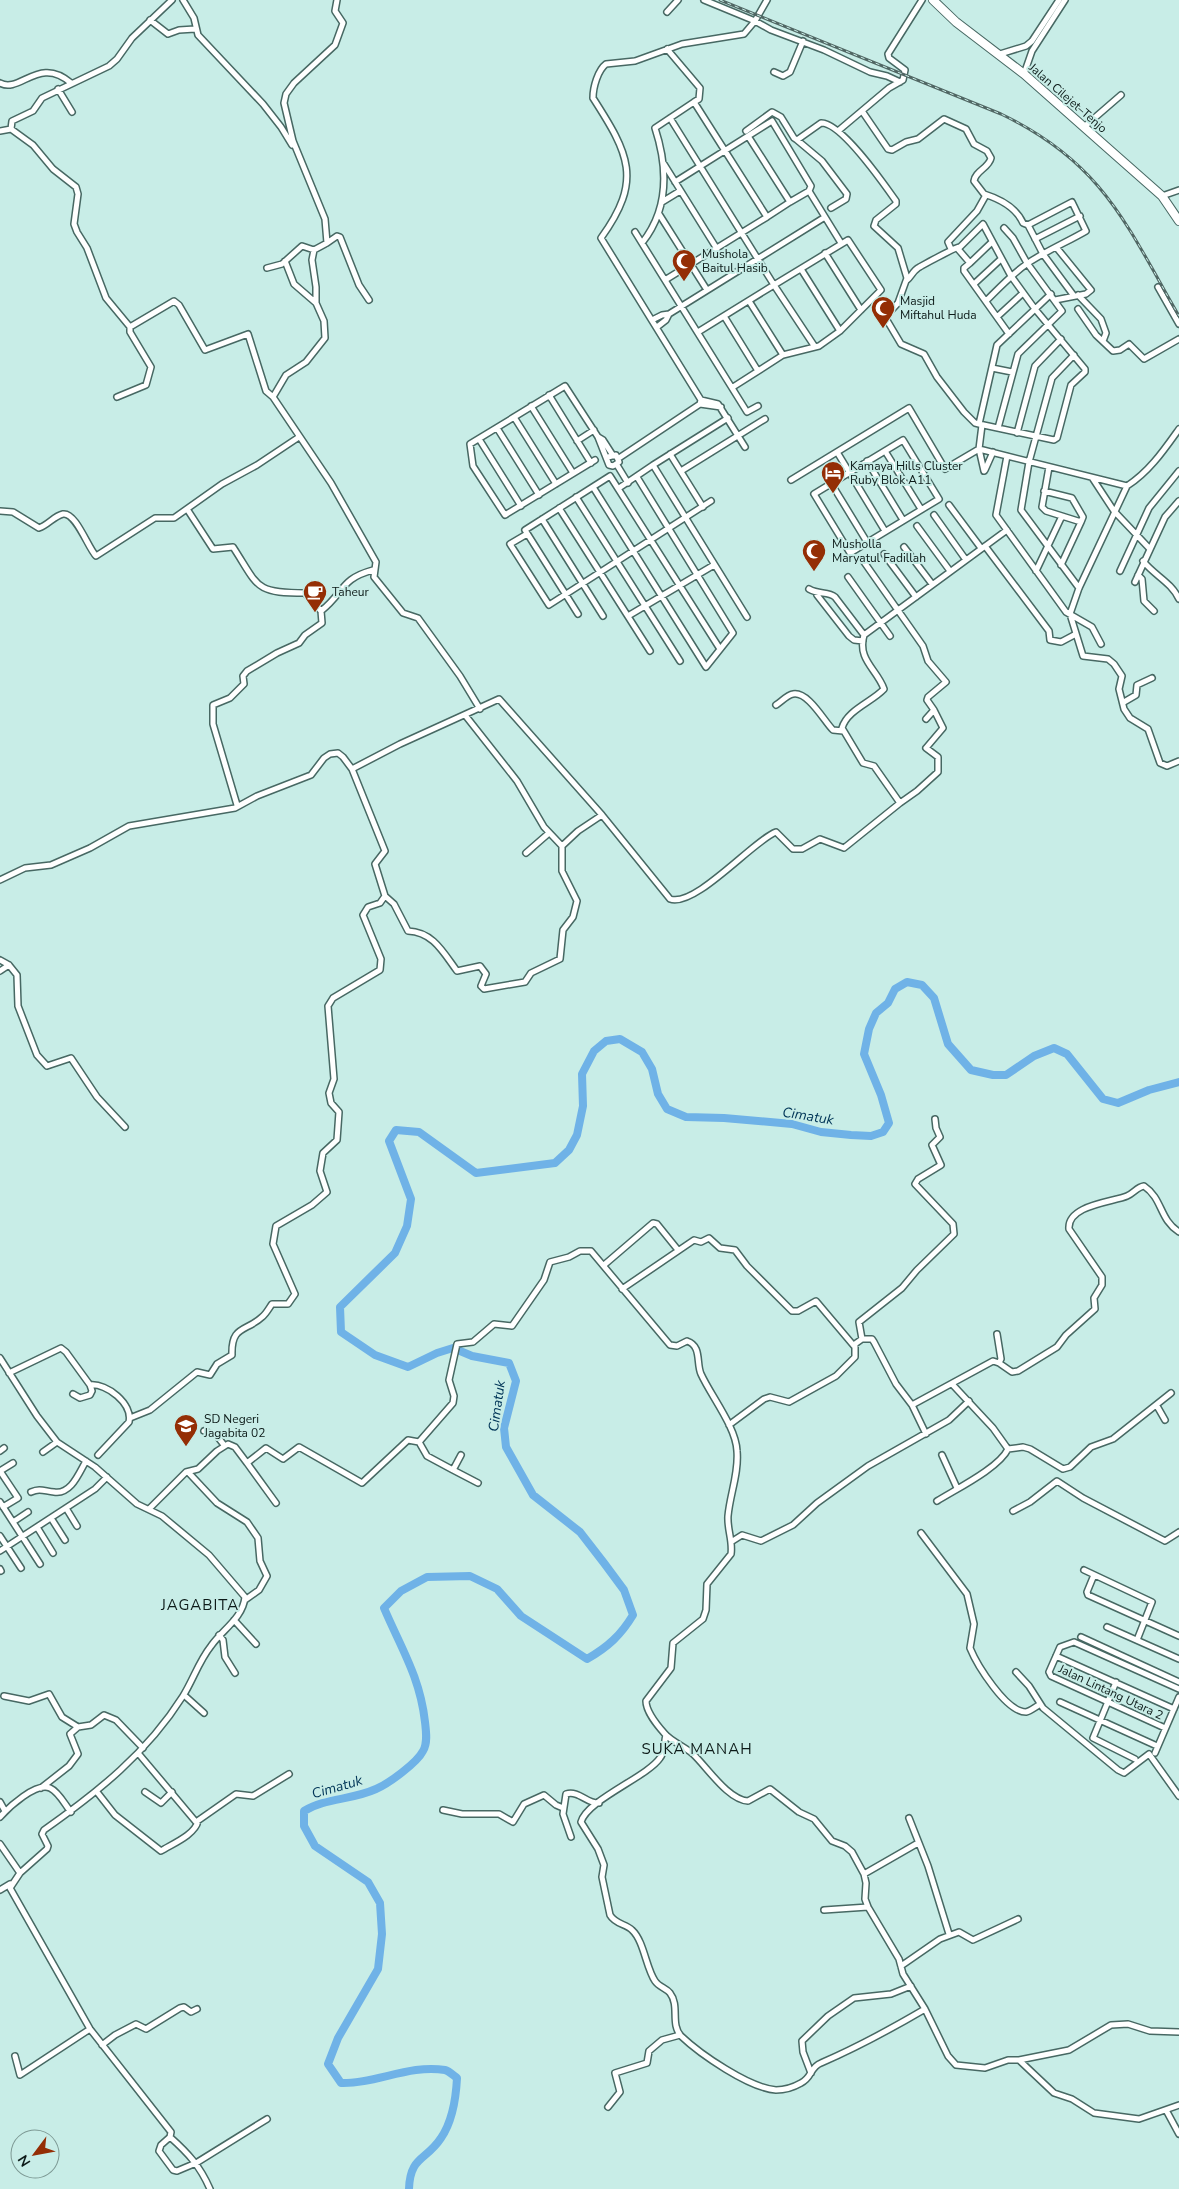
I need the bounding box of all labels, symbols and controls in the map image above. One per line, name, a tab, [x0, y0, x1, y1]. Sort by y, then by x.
street label: Jalan Cilejet–Tenjo	[1025, 59, 1111, 137]
place label: Mushola Baitul Hasib	[702, 246, 768, 276]
mosque icon: Mushola Baitul Hasib	[671, 248, 697, 282]
place label: Masjid Miftahul Huda	[900, 293, 977, 323]
mosque icon: Masjid Miftahul Huda	[870, 295, 896, 329]
place label: Kamaya Hills Cluster Ruby Blok A11	[850, 458, 963, 488]
hotel icon: Kamaya Hills Cluster Ruby Blok A11	[820, 460, 846, 494]
place label: Musholla Maryatul Fadillah	[832, 536, 926, 566]
mosque icon: Musholla Maryatul Fadillah	[801, 538, 827, 572]
cafe icon: Taheur	[302, 579, 328, 613]
place label: Taheur	[332, 584, 370, 600]
water label: Cimatuk	[781, 1103, 836, 1130]
water label: Cimatuk	[484, 1378, 510, 1433]
place label: SD Negeri Jagabita 02	[203, 1411, 265, 1441]
school or university icon: SD Negeri Jagabita 02	[173, 1413, 199, 1447]
district label: JAGABITA	[160, 1595, 239, 1615]
street label: Jalan Lintang Utara 2	[1055, 1660, 1166, 1723]
district label: SUKA MANAH	[641, 1739, 753, 1759]
water label: Cimatuk	[309, 1770, 365, 1803]
north arrow	[10, 2129, 60, 2179]
text: N	[14, 2151, 35, 2170]

